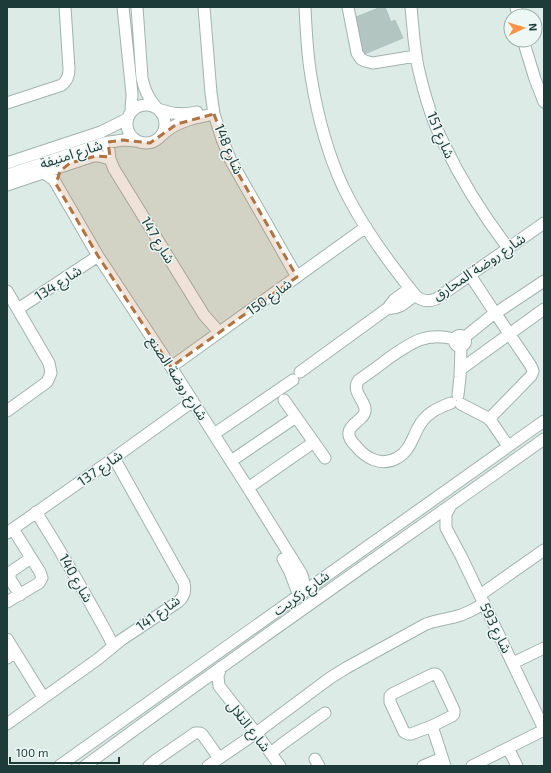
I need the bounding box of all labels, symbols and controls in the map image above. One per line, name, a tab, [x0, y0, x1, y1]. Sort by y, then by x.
north arrow	[503, 8, 543, 48]
text: N	[527, 23, 540, 32]
street label: شارع 151	[421, 109, 459, 162]
street label: شارع 148	[208, 121, 248, 178]
street label: شارع امنيفة	[37, 135, 105, 174]
street label: شارع 147	[135, 213, 179, 268]
street label: شارع روضة المحارق	[429, 229, 530, 306]
street label: شارع 134	[31, 261, 86, 306]
street label: شارع 150	[243, 274, 296, 321]
street label: شارع روضة الصنع	[142, 332, 212, 425]
street label: شارع 137	[74, 446, 127, 492]
street label: شارع 140	[53, 551, 97, 606]
street label: شارع زكريت	[269, 566, 334, 621]
street label: شارع 141	[132, 591, 185, 637]
street label: شارع 593	[474, 600, 516, 657]
street label: شارع التلال	[222, 697, 275, 757]
scale bar	[10, 739, 119, 765]
text: 100 m	[16, 745, 48, 759]

